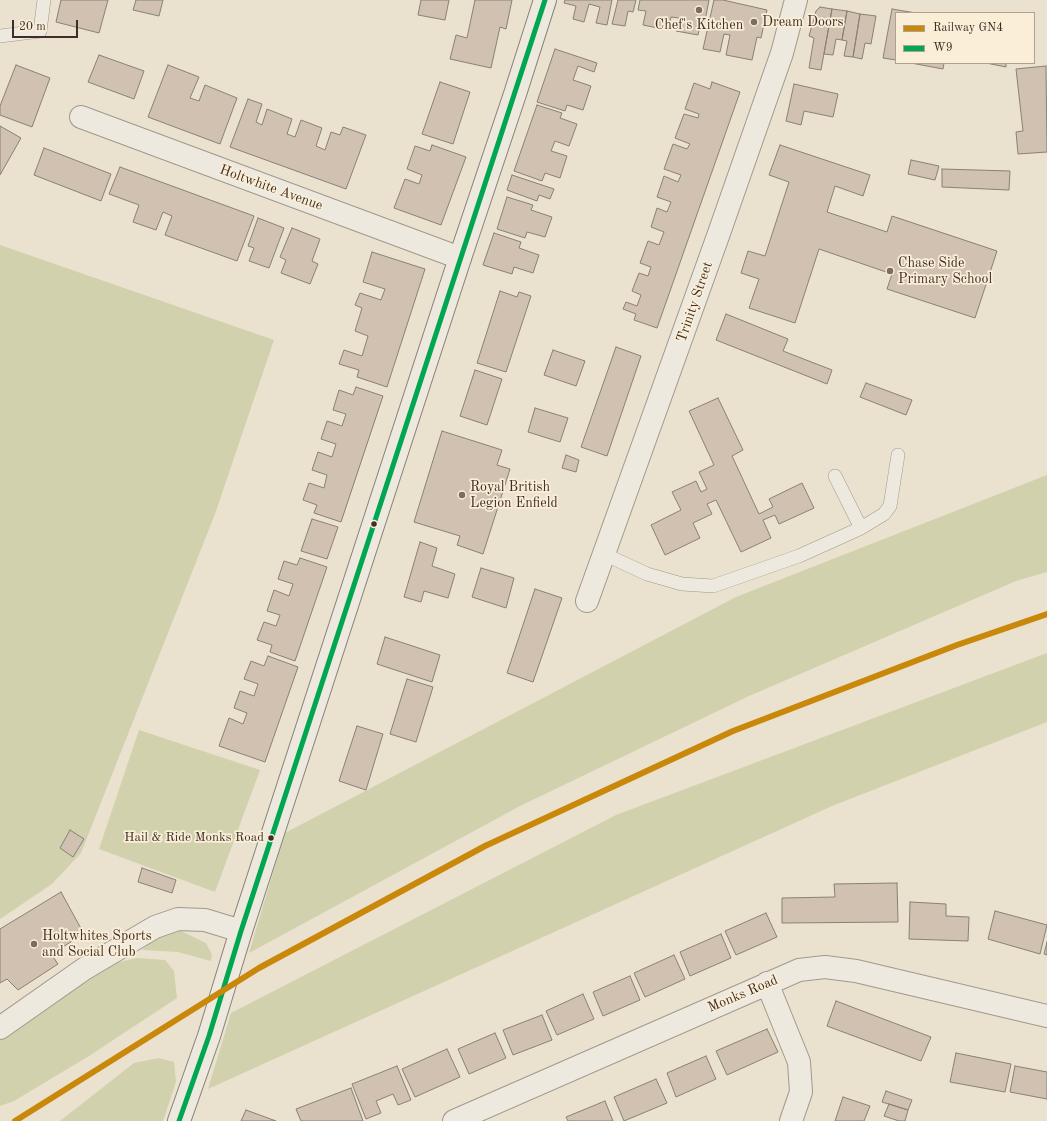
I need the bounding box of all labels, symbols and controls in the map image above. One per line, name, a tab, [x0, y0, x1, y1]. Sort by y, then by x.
marker: Chef's Kitchen	[694, 5, 704, 15]
scale bar	[14, 12, 80, 38]
legend	[895, 12, 1035, 64]
place label: Dream Doors	[762, 14, 844, 30]
place label: Chef's Kitchen	[655, 17, 743, 33]
marker: Dream Doors	[749, 17, 759, 27]
text: 20 m	[19, 21, 46, 33]
text: Railway GN4	[933, 22, 1003, 34]
text: W9	[933, 42, 953, 54]
street label: Holtwhite Avenue	[217, 162, 325, 214]
place label: Chase Side Primary School	[898, 255, 992, 288]
street label: Trinity Street	[673, 259, 717, 345]
marker: Chase Side Primary School	[885, 266, 895, 276]
place label: Royal British Legion Enfield	[470, 479, 558, 512]
marker: Royal British Legion Enfield	[457, 490, 467, 500]
unlabelled marker	[369, 519, 379, 529]
place label: Hail & Ride Monks Road	[124, 830, 264, 846]
marker: Hail & Ride Monks Road	[266, 833, 276, 843]
place label: Holtwhites Sports and Social Club	[42, 928, 152, 960]
marker: Holtwhites Sports and Social Club	[29, 939, 39, 949]
street label: Monks Road	[705, 972, 781, 1016]

